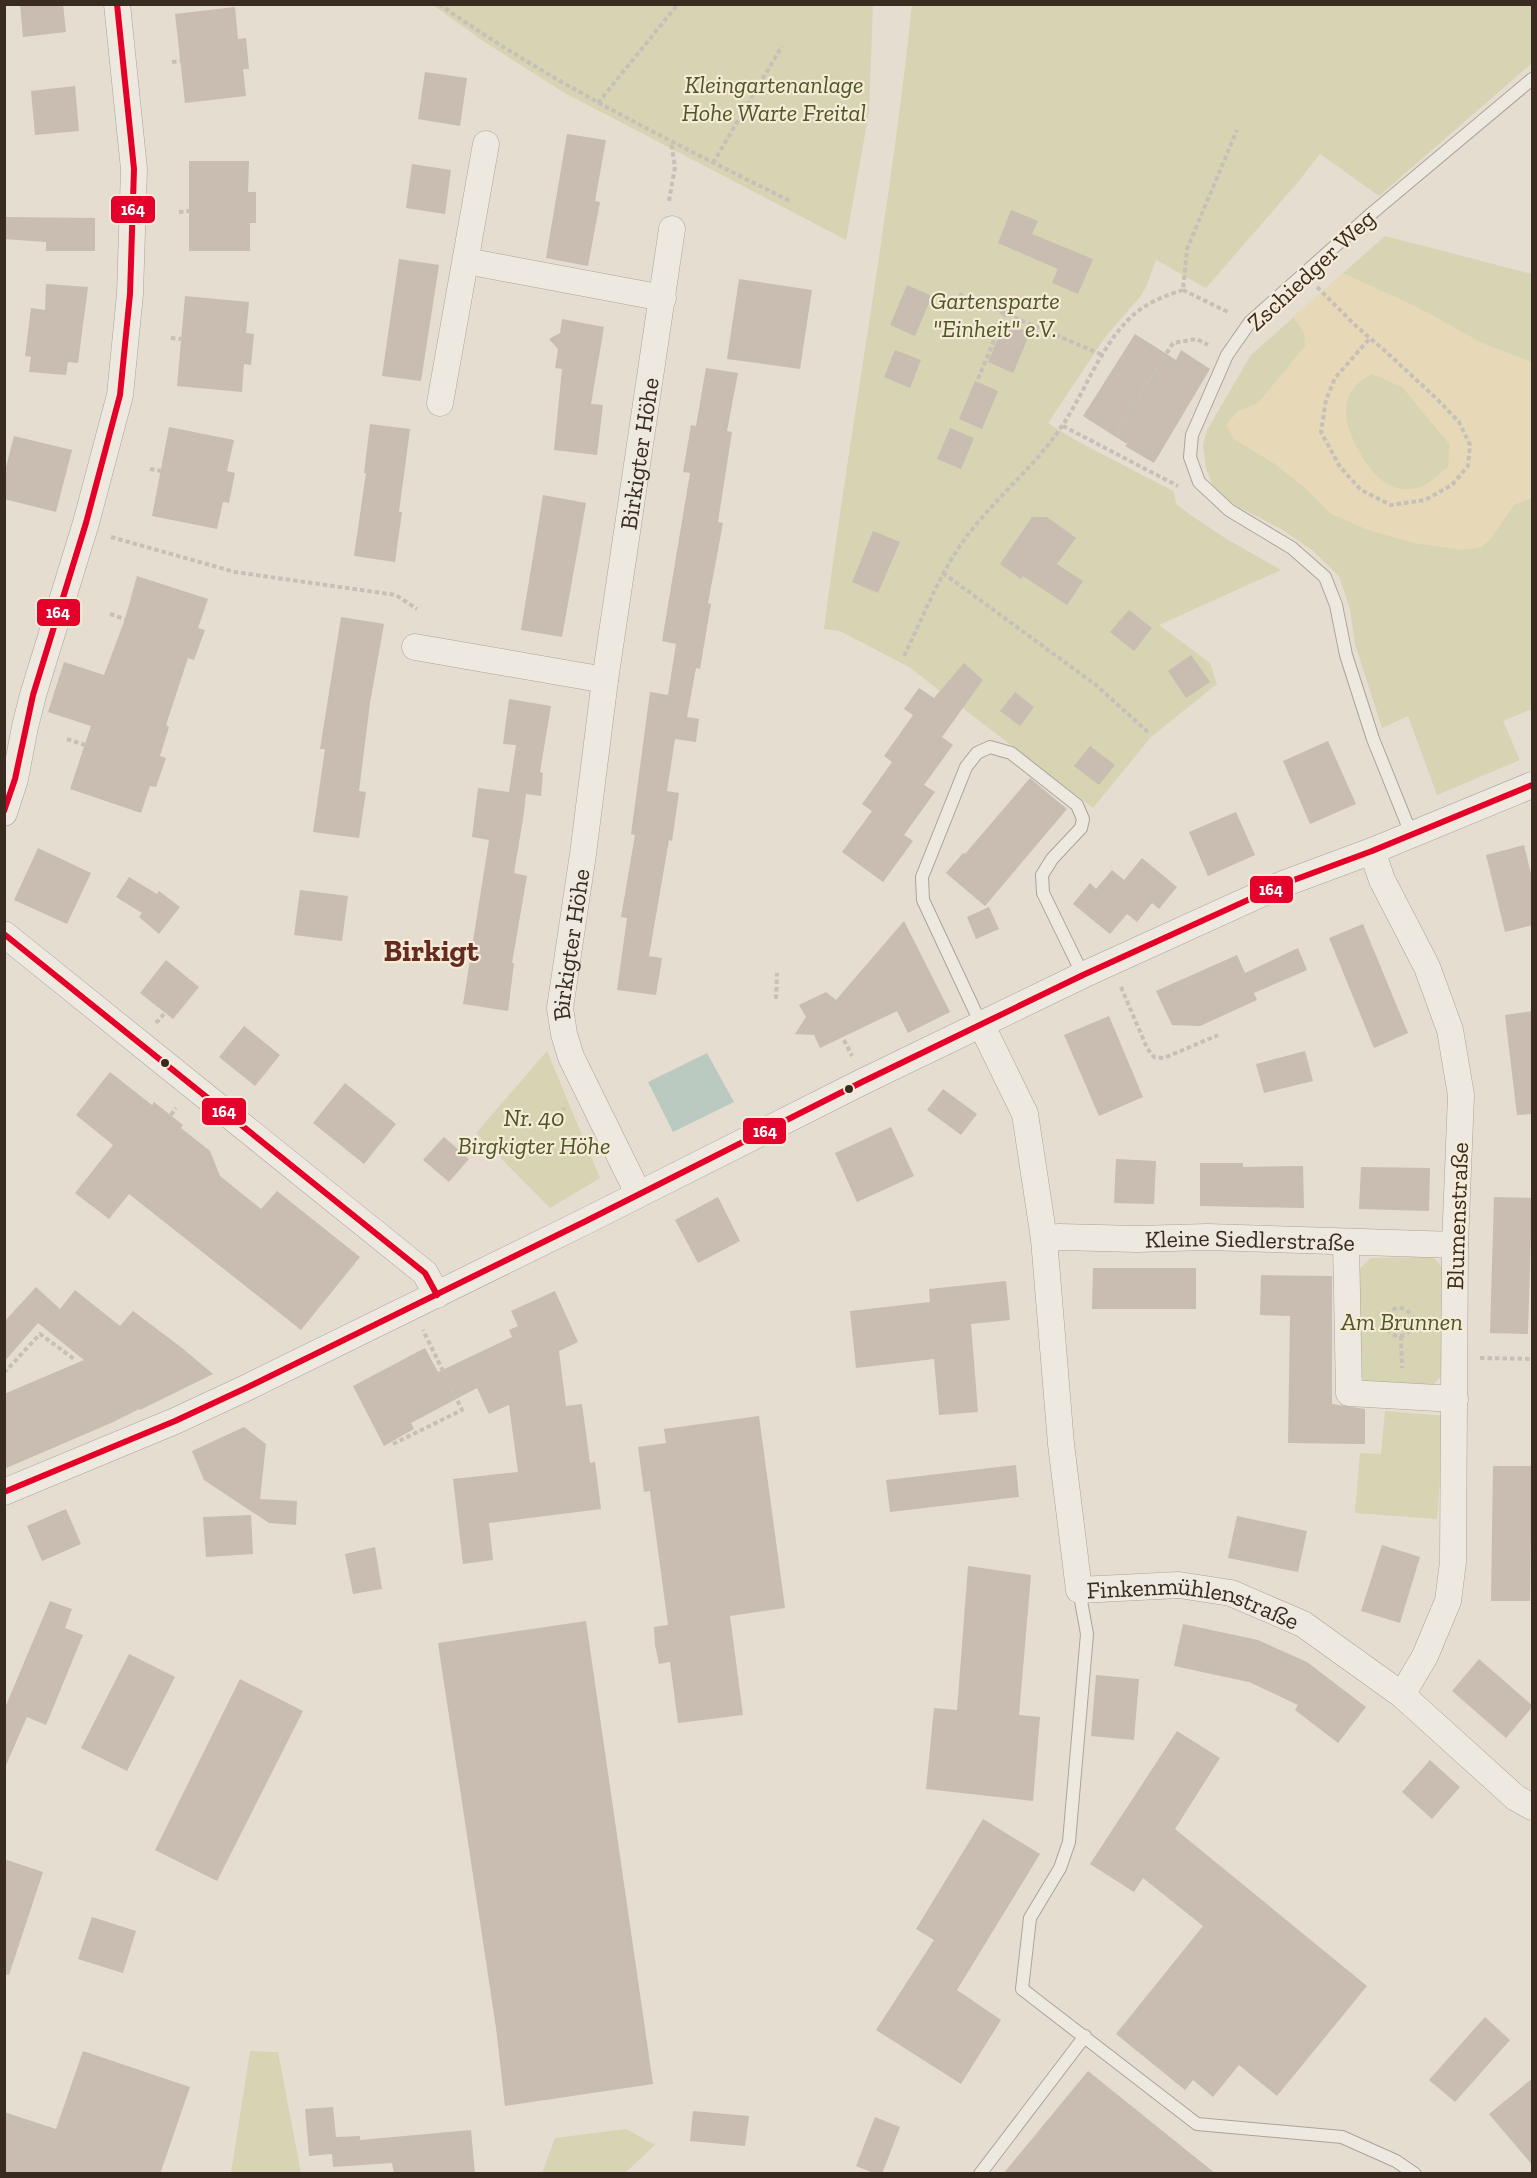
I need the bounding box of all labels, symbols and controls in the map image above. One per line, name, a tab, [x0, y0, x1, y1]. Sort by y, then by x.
park label: Kleingartenanlage Hohe Warte Freital	[682, 70, 866, 127]
line badge: 164	[110, 195, 156, 224]
text: 164	[121, 200, 145, 219]
street label: Zschiedger Weg	[1241, 203, 1381, 337]
park label: Gartensparte "Einheit" e.V.	[930, 286, 1060, 343]
street label: Birkigter Höhe	[613, 375, 664, 532]
line badge: 164	[36, 598, 81, 627]
text: 164	[46, 603, 70, 622]
street label: Birkigter Höhe	[545, 867, 595, 1023]
line badge: 164	[1249, 875, 1294, 904]
text: 164	[1259, 880, 1283, 899]
district label: Birkigt	[383, 933, 480, 969]
unlabelled marker	[159, 1057, 171, 1069]
unlabelled marker	[843, 1083, 855, 1095]
line badge: 164	[201, 1097, 247, 1126]
text: 164	[212, 1102, 236, 1121]
park label: Nr. 40 Birgkigter Höhe	[458, 1103, 610, 1160]
line badge: 164	[742, 1117, 787, 1145]
text: 164	[753, 1122, 777, 1141]
street label: Blumenstraße	[1440, 1142, 1474, 1290]
street label: Kleine Siedlerstraße	[1144, 1222, 1355, 1256]
park label: Am Brunnen	[1340, 1307, 1463, 1336]
street label: Finkenmühlenstraße	[1086, 1571, 1304, 1635]

